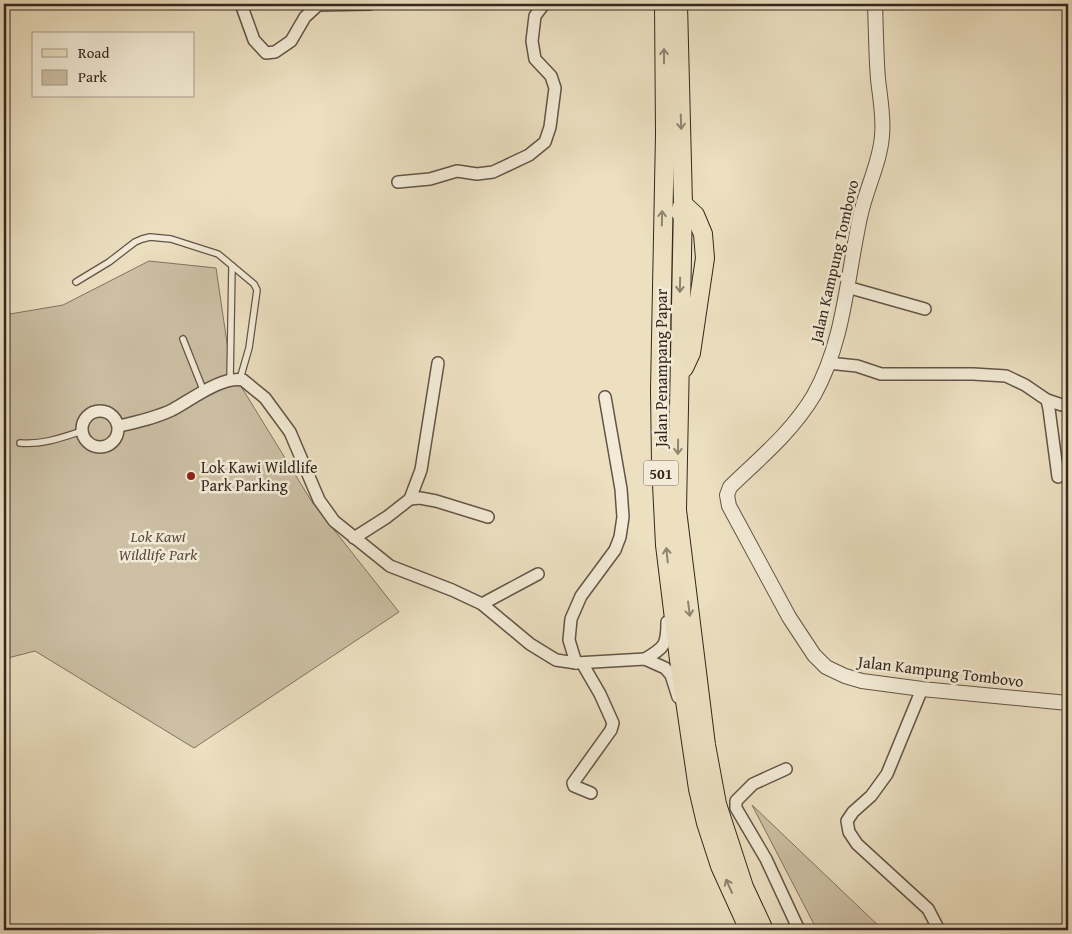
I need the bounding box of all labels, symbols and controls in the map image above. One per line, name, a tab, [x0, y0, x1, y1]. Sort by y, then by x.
legend	[32, 32, 195, 98]
text: Road	[78, 42, 109, 63]
one-way arrow	[659, 48, 669, 64]
text: Park	[78, 66, 107, 87]
one-way arrow	[676, 114, 685, 130]
street label: Jalan Kampung Tombovo	[803, 177, 864, 347]
one-way arrow	[658, 210, 667, 226]
one-way arrow	[675, 276, 685, 293]
street label: Jalan Penampang Papar	[649, 288, 673, 449]
one-way arrow	[673, 439, 683, 455]
place label: Lok Kawi Wildlife Park Parking	[201, 455, 318, 497]
road number: 501	[644, 460, 678, 486]
marker: Lok Kawi Wildlife Park Parking	[185, 470, 197, 482]
park label: Lok Kawi Wildlife Park	[119, 524, 198, 566]
one-way arrow	[662, 548, 672, 564]
one-way arrow	[684, 601, 694, 617]
street label: Jalan Kampung Tombovo	[855, 649, 1025, 693]
one-way arrow	[724, 879, 733, 894]

